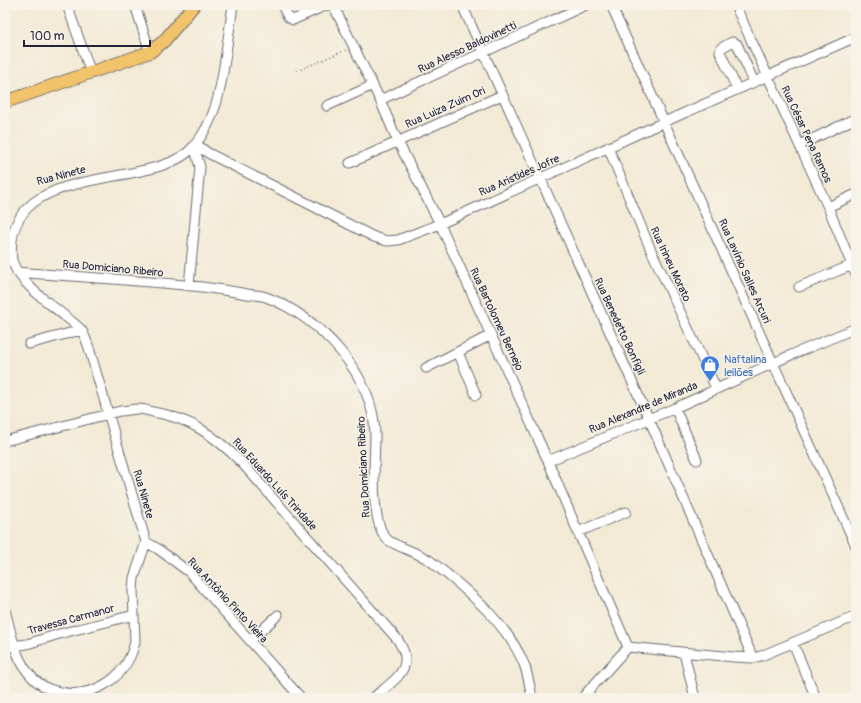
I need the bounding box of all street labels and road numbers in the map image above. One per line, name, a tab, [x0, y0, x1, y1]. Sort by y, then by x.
street label: Rua Alesso Baldovinetti	[416, 19, 518, 76]
street label: Rua Luiza Zuim Ori	[403, 84, 487, 131]
street label: Rua César Pena Ramos	[778, 84, 835, 185]
street label: Rua Aristides Jofre	[477, 152, 562, 199]
street label: Rua Ninete	[35, 163, 88, 188]
street label: Rua Lavínio Salles Arcuri	[716, 217, 773, 325]
street label: Rua Irineu Morato	[648, 225, 694, 304]
street label: Rua Domiciano Ribeiro	[62, 258, 164, 279]
street label: Rua Bartolomeu Bernejo	[467, 266, 526, 373]
street label: Rua Benedetto Bonfigli	[591, 276, 648, 377]
street label: Rua Alexandre de Miranda	[587, 379, 699, 436]
street label: Rua Domiciano Ribeiro	[354, 416, 373, 518]
street label: Rua Eduardo Luís Trindade	[230, 436, 320, 534]
street label: Rua Ninete	[130, 468, 157, 521]
street label: Rua Antônio Pinto Vieira	[185, 555, 270, 645]
street label: Travessa Carmanor	[26, 602, 116, 637]

